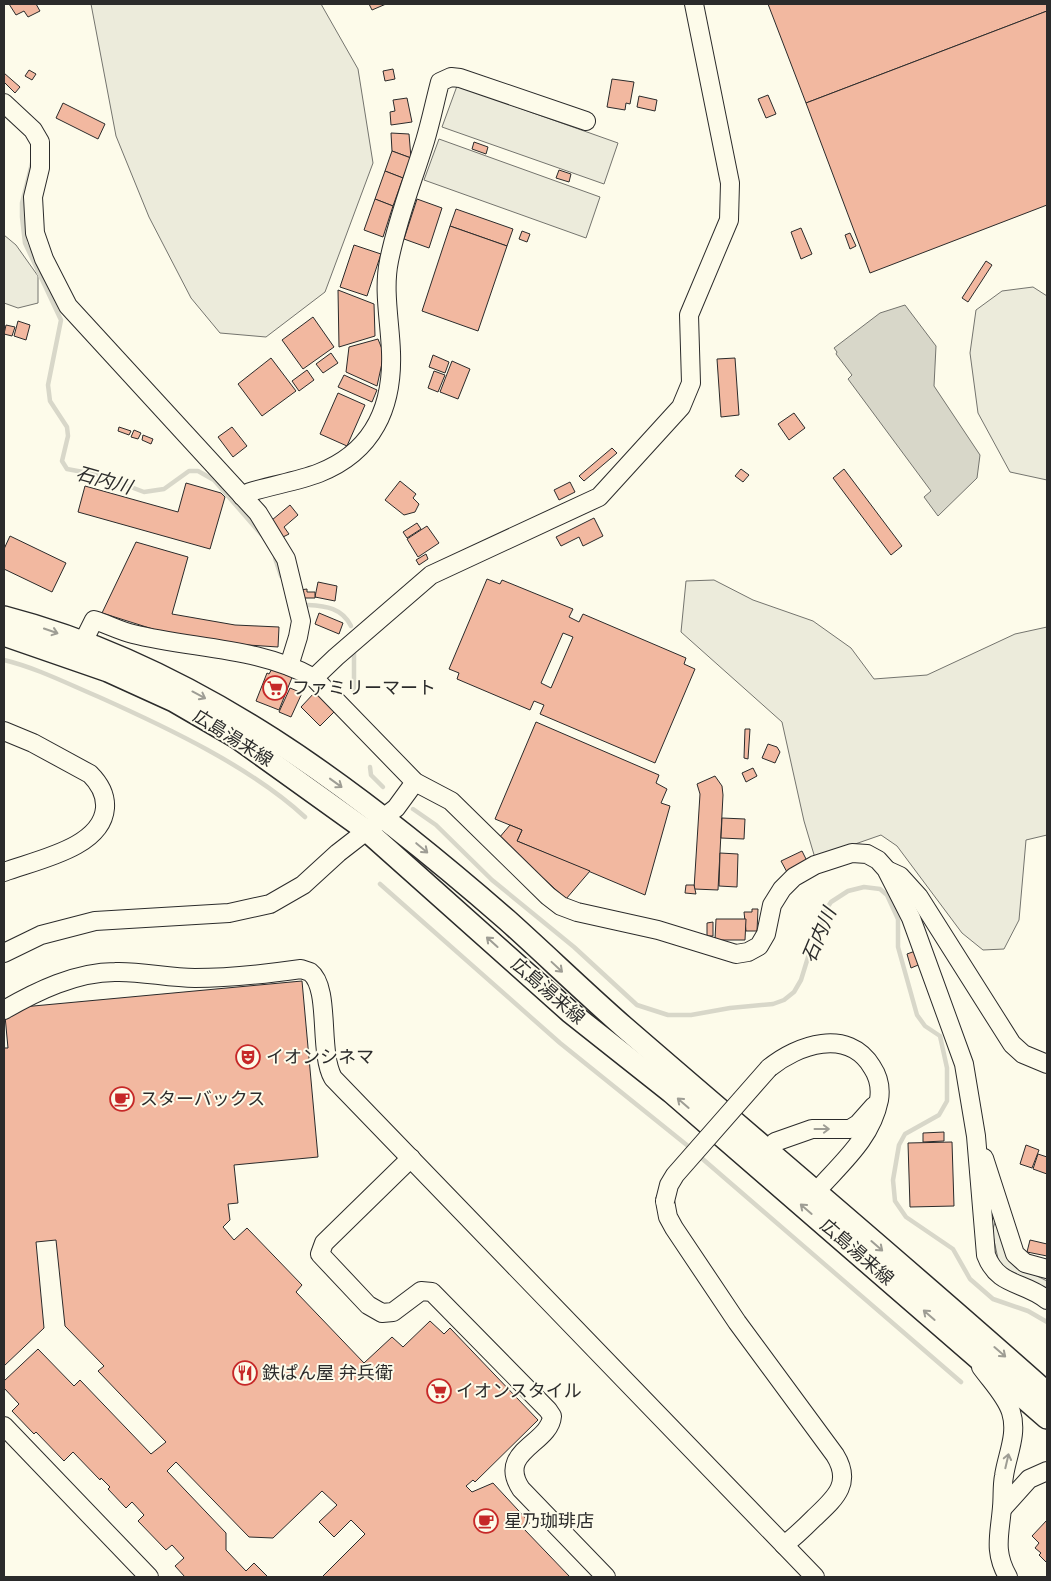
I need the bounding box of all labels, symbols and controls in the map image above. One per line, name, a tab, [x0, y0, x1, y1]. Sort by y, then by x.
water label: 石内川	[74, 462, 136, 498]
one-way arrow	[42, 627, 58, 636]
supermarket icon: ファミリーマート	[262, 675, 288, 701]
place label: ファミリーマート	[292, 678, 436, 698]
one-way arrow	[192, 691, 206, 701]
street label: 広島湯来線	[190, 706, 276, 770]
one-way arrow	[329, 778, 343, 788]
one-way arrow	[415, 842, 428, 854]
water label: 石内川	[798, 903, 841, 965]
one-way arrow	[485, 936, 498, 948]
street label: 広島湯来線	[507, 954, 589, 1028]
one-way arrow	[550, 961, 563, 973]
theatre icon: イオンシネマ	[235, 1044, 261, 1070]
place label: イオンシネマ	[266, 1047, 374, 1067]
cafe icon: スターバックス	[109, 1086, 135, 1112]
place label: スターバックス	[140, 1089, 265, 1109]
one-way arrow	[677, 1097, 690, 1108]
one-way arrow	[814, 1124, 830, 1134]
one-way arrow	[800, 1203, 813, 1214]
street label: 広島湯来線	[816, 1215, 898, 1289]
one-way arrow	[871, 1240, 884, 1252]
one-way arrow	[923, 1309, 936, 1321]
one-way arrow	[994, 1346, 1007, 1358]
restaurant icon: 鉄ぱん屋 弁兵衛	[232, 1360, 258, 1386]
place label: 鉄ぱん屋 弁兵衛	[262, 1363, 393, 1383]
supermarket icon: イオンスタイル	[426, 1378, 452, 1404]
place label: イオンスタイル	[456, 1381, 582, 1401]
one-way arrow	[1003, 1453, 1012, 1469]
cafe icon: 星乃珈琲店	[473, 1508, 499, 1534]
place label: 星乃珈琲店	[504, 1511, 594, 1531]

